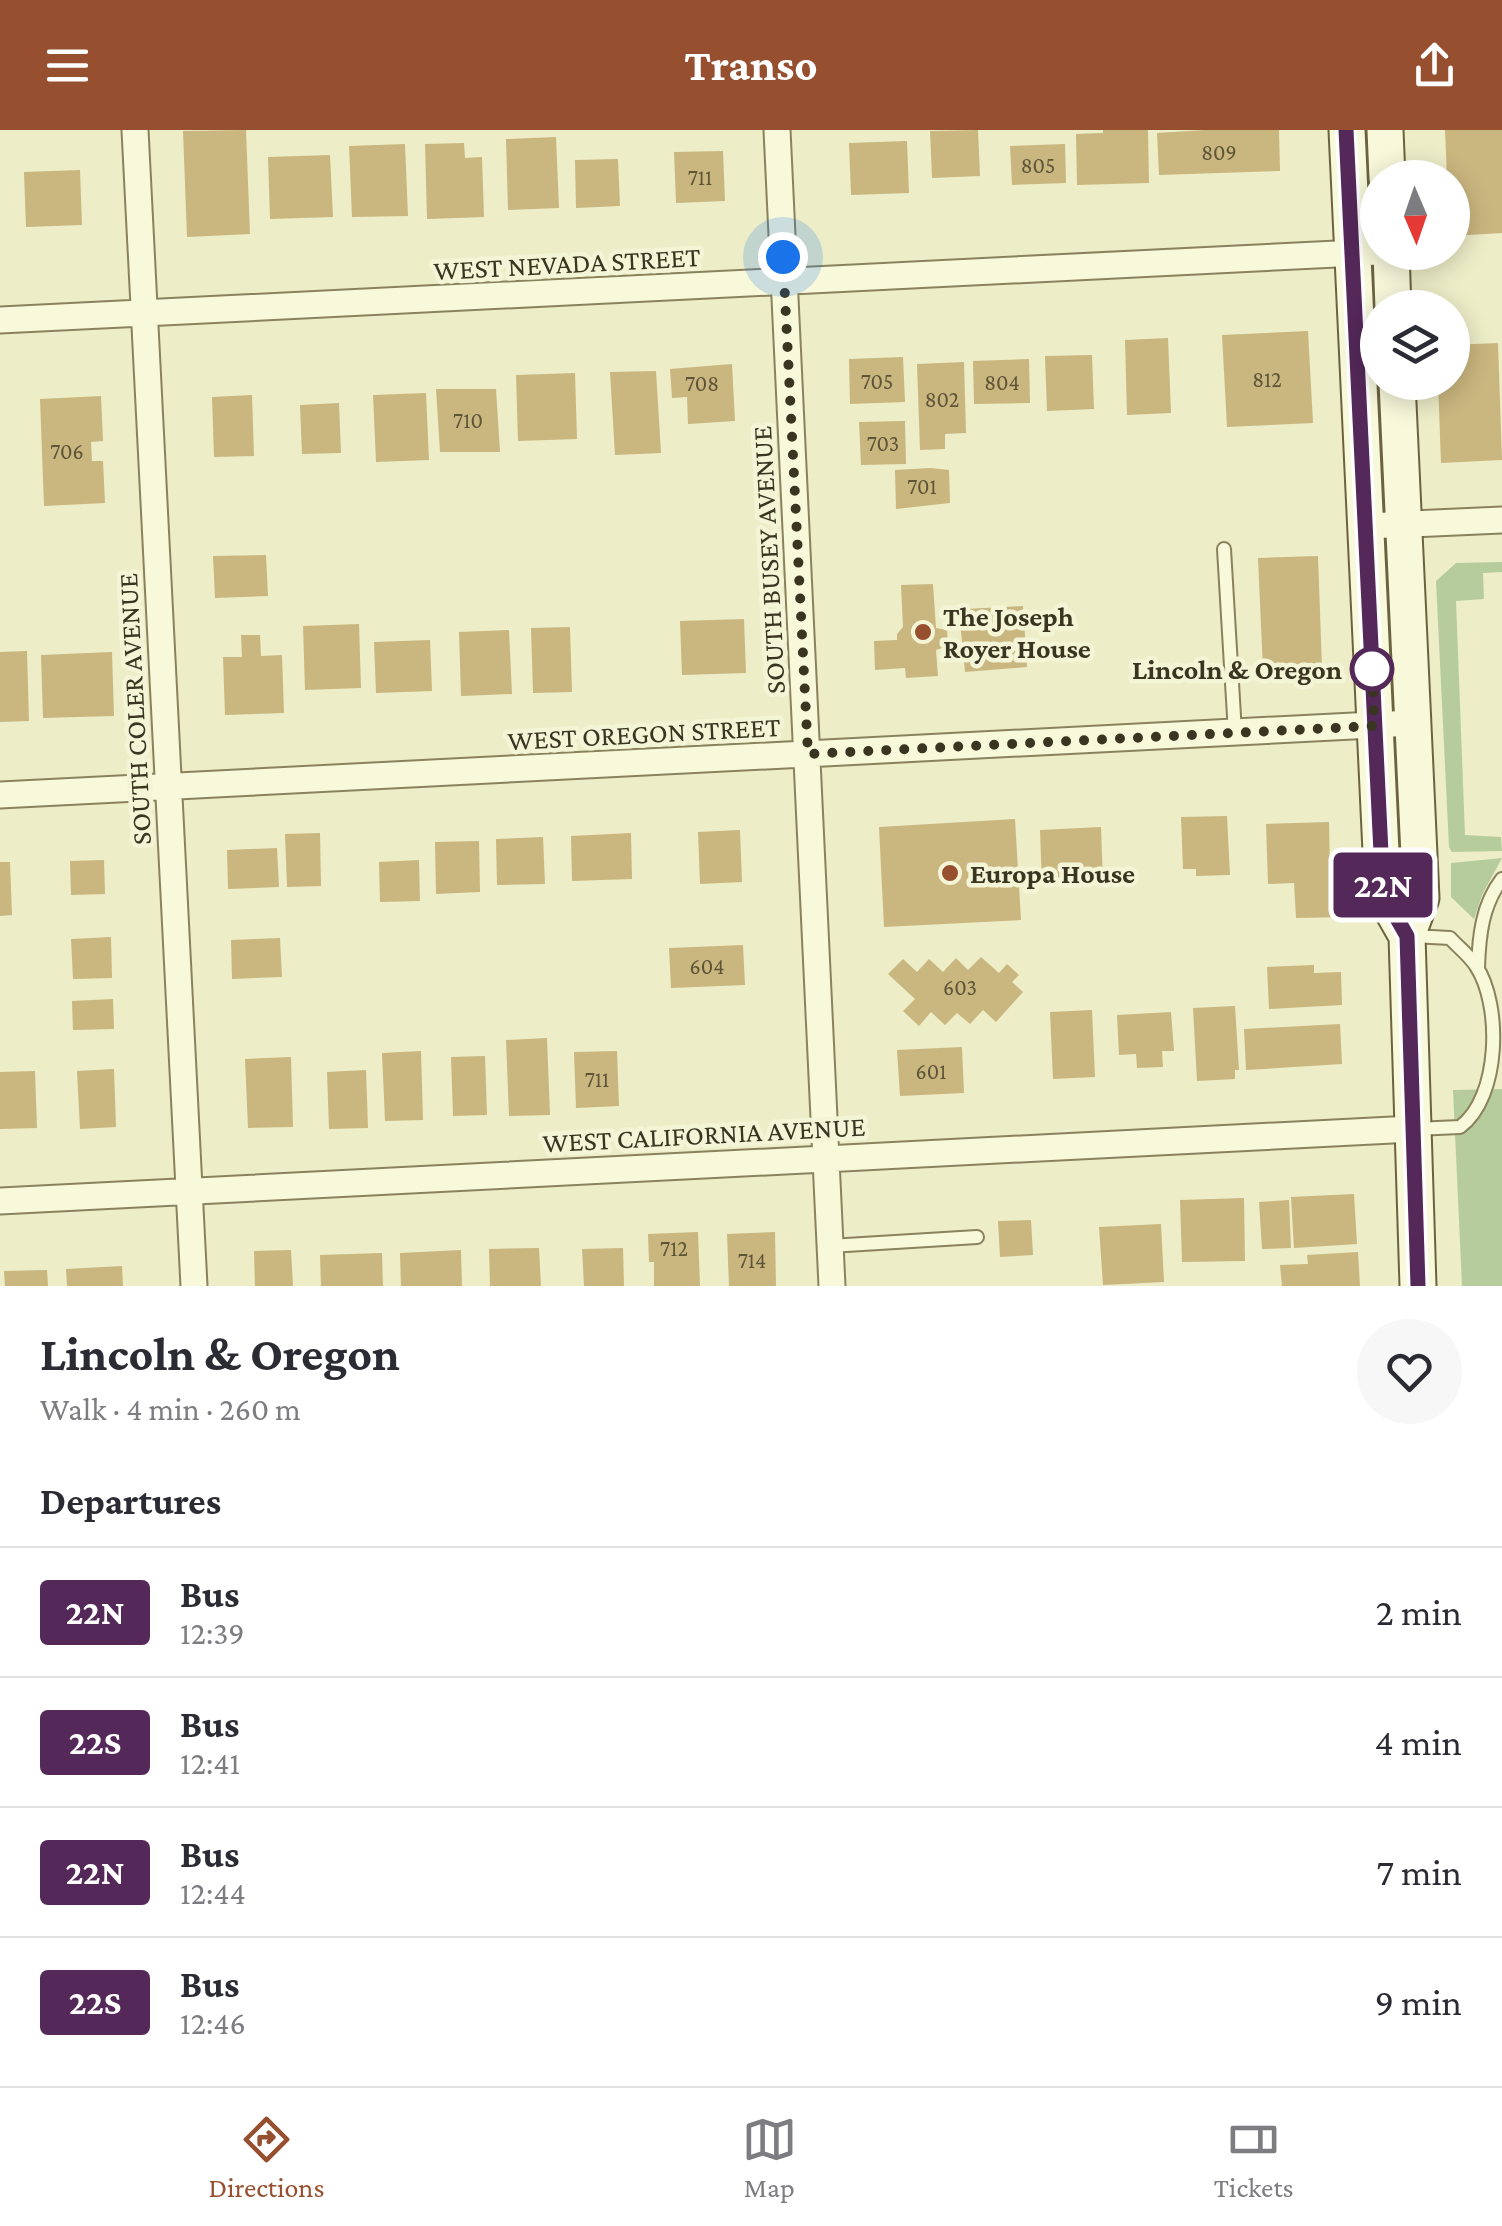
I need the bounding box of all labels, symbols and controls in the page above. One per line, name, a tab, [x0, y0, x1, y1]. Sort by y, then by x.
icon: menu	[40, 38, 95, 93]
icon: share	[1407, 38, 1462, 93]
text: Transo	[684, 40, 818, 90]
house number: 809	[1201, 140, 1237, 165]
house number: 805	[1021, 153, 1055, 178]
north arrow	[1360, 160, 1470, 270]
map controls	[1360, 160, 1470, 400]
house number: 711	[688, 165, 712, 190]
your location	[758, 232, 808, 282]
street label: WEST NEVADA STREET	[433, 241, 701, 286]
button: layers	[1360, 290, 1470, 400]
house number: 812	[1252, 367, 1282, 392]
house number: 705	[861, 369, 893, 394]
house number: 804	[984, 370, 1020, 395]
house number: 708	[685, 371, 719, 396]
house number: 802	[925, 387, 959, 412]
house number: 710	[453, 408, 483, 433]
street label: SOUTH BUSEY AVENUE	[746, 425, 791, 695]
house number: 703	[867, 431, 899, 456]
house number: 706	[50, 439, 84, 464]
house number: 701	[907, 474, 937, 499]
street label: SOUTH COLER AVENUE	[112, 572, 157, 846]
place label: The Joseph Royer House	[943, 601, 1091, 664]
marker: The Joseph Royer House	[912, 621, 934, 643]
marker: Lincoln & Oregon	[1351, 648, 1393, 690]
place label: Lincoln & Oregon	[1132, 654, 1342, 685]
street label: WEST OREGON STREET	[507, 711, 781, 756]
line badge: 22N	[1326, 852, 1440, 918]
place label: Europa House	[970, 858, 1135, 889]
marker: Europa House	[939, 862, 961, 884]
text: 22N	[1353, 866, 1413, 905]
house number: 604	[690, 954, 724, 979]
house number: 603	[943, 975, 977, 1000]
house number: 601	[916, 1059, 946, 1084]
house number: 711	[585, 1067, 609, 1092]
street label: WEST CALIFORNIA AVENUE	[542, 1111, 866, 1158]
house number: 712	[660, 1236, 688, 1261]
house number: 714	[738, 1248, 766, 1273]
button: heart	[1357, 1319, 1462, 1424]
text: Lincoln & Oregon	[40, 1327, 400, 1380]
text: Walk · 4 min · 260 m	[40, 1391, 301, 1427]
text: Departures	[40, 1480, 221, 1522]
text: Bus	[180, 1573, 239, 1615]
text: 2 min	[1376, 1591, 1462, 1633]
text: 22N	[65, 1593, 125, 1632]
text: 12:39	[180, 1615, 244, 1651]
text: Bus	[180, 1703, 239, 1745]
text: 4 min	[1375, 1721, 1462, 1763]
text: 22S	[69, 1723, 121, 1762]
text: 12:41	[180, 1745, 240, 1781]
text: Bus	[180, 1833, 239, 1875]
text: 7 min	[1376, 1851, 1462, 1893]
text: 22N	[65, 1853, 125, 1892]
text: 12:44	[180, 1875, 246, 1911]
text: Bus	[180, 1963, 239, 2005]
text: 9 min	[1375, 1981, 1462, 2023]
text: 22S	[69, 1983, 121, 2022]
text: 12:46	[180, 2005, 246, 2041]
tab: Directions	[209, 2112, 324, 2203]
tab: Map	[742, 2112, 797, 2203]
tab: Tickets	[1214, 2112, 1293, 2203]

